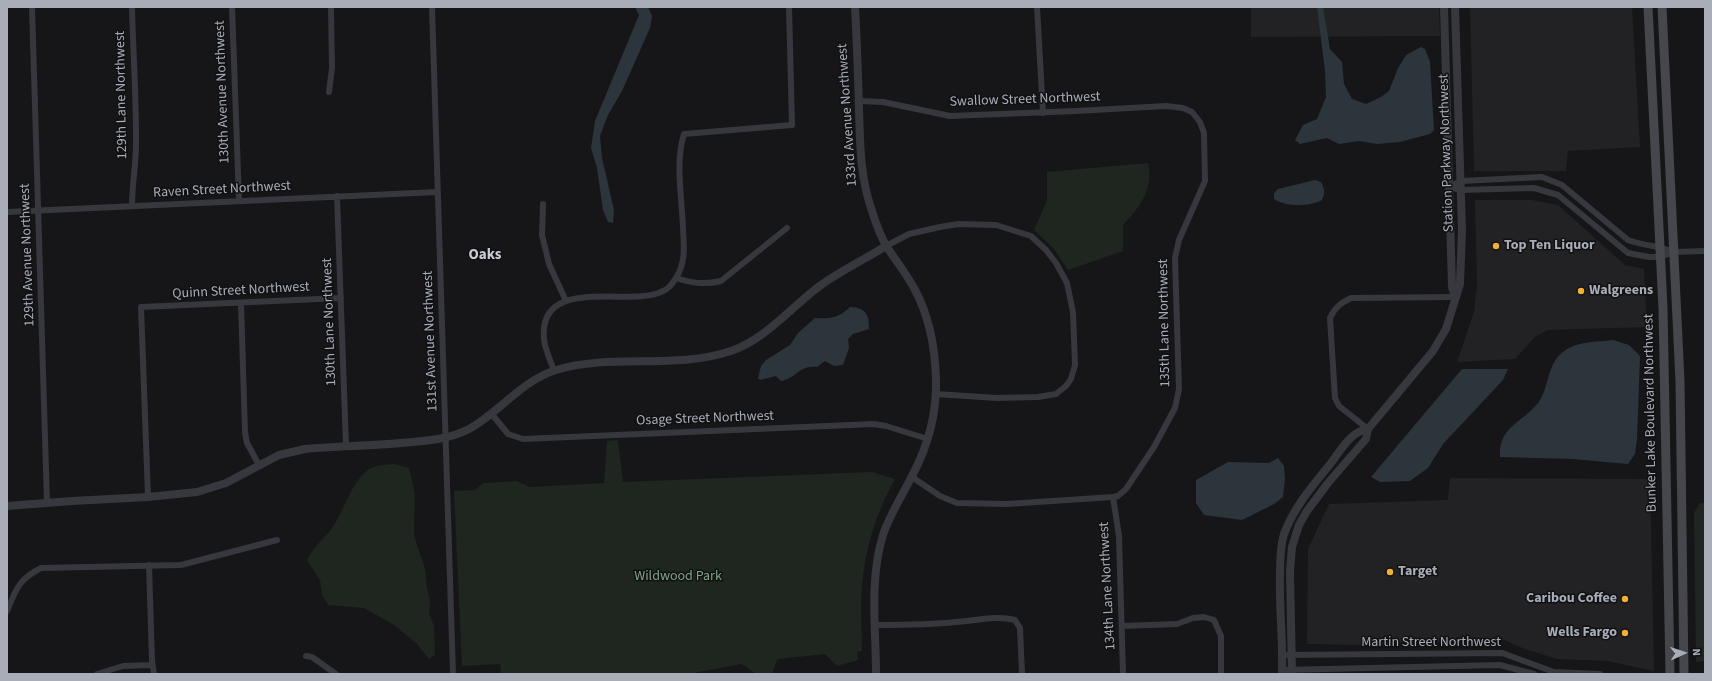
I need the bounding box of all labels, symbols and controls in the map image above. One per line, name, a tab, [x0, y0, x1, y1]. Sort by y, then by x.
street label: 130th Avenue Northwest	[212, 20, 234, 164]
street label: 129th Lane Northwest	[112, 31, 132, 159]
street label: 133rd Avenue Northwest	[835, 43, 861, 187]
street label: Station Parkway Northwest	[1436, 74, 1458, 232]
street label: Swallow Street Northwest	[949, 89, 1101, 111]
street label: Raven Street Northwest	[153, 178, 291, 202]
street label: 129th Avenue Northwest	[17, 183, 39, 327]
place label: Top Ten Liquor	[1504, 238, 1595, 254]
marker: Top Ten Liquor	[1491, 241, 1501, 251]
district label: Oaks	[468, 247, 502, 265]
street label: 130th Lane Northwest	[319, 258, 341, 386]
street label: 135th Lane Northwest	[1155, 259, 1175, 387]
street label: 131st Avenue Northwest	[420, 270, 442, 412]
street label: Quinn Street Northwest	[172, 279, 310, 303]
place label: Walgreens	[1589, 283, 1653, 299]
marker: Walgreens	[1576, 286, 1586, 296]
street label: Bunker Lake Boulevard Northwest	[1641, 313, 1661, 513]
street label: Osage Street Northwest	[636, 408, 774, 430]
street label: 134th Lane Northwest	[1096, 521, 1120, 651]
place label: Target	[1398, 564, 1437, 580]
marker: Target	[1385, 567, 1395, 577]
park label: Wildwood Park	[634, 569, 722, 585]
place label: Caribou Coffee	[1526, 591, 1617, 607]
marker: Caribou Coffee	[1620, 594, 1630, 604]
place label: Wells Fargo	[1547, 625, 1617, 641]
marker: Wells Fargo	[1620, 628, 1630, 638]
north arrow	[1664, 633, 1704, 673]
street label: Martin Street Northwest	[1361, 635, 1501, 651]
text: N	[1689, 648, 1704, 656]

